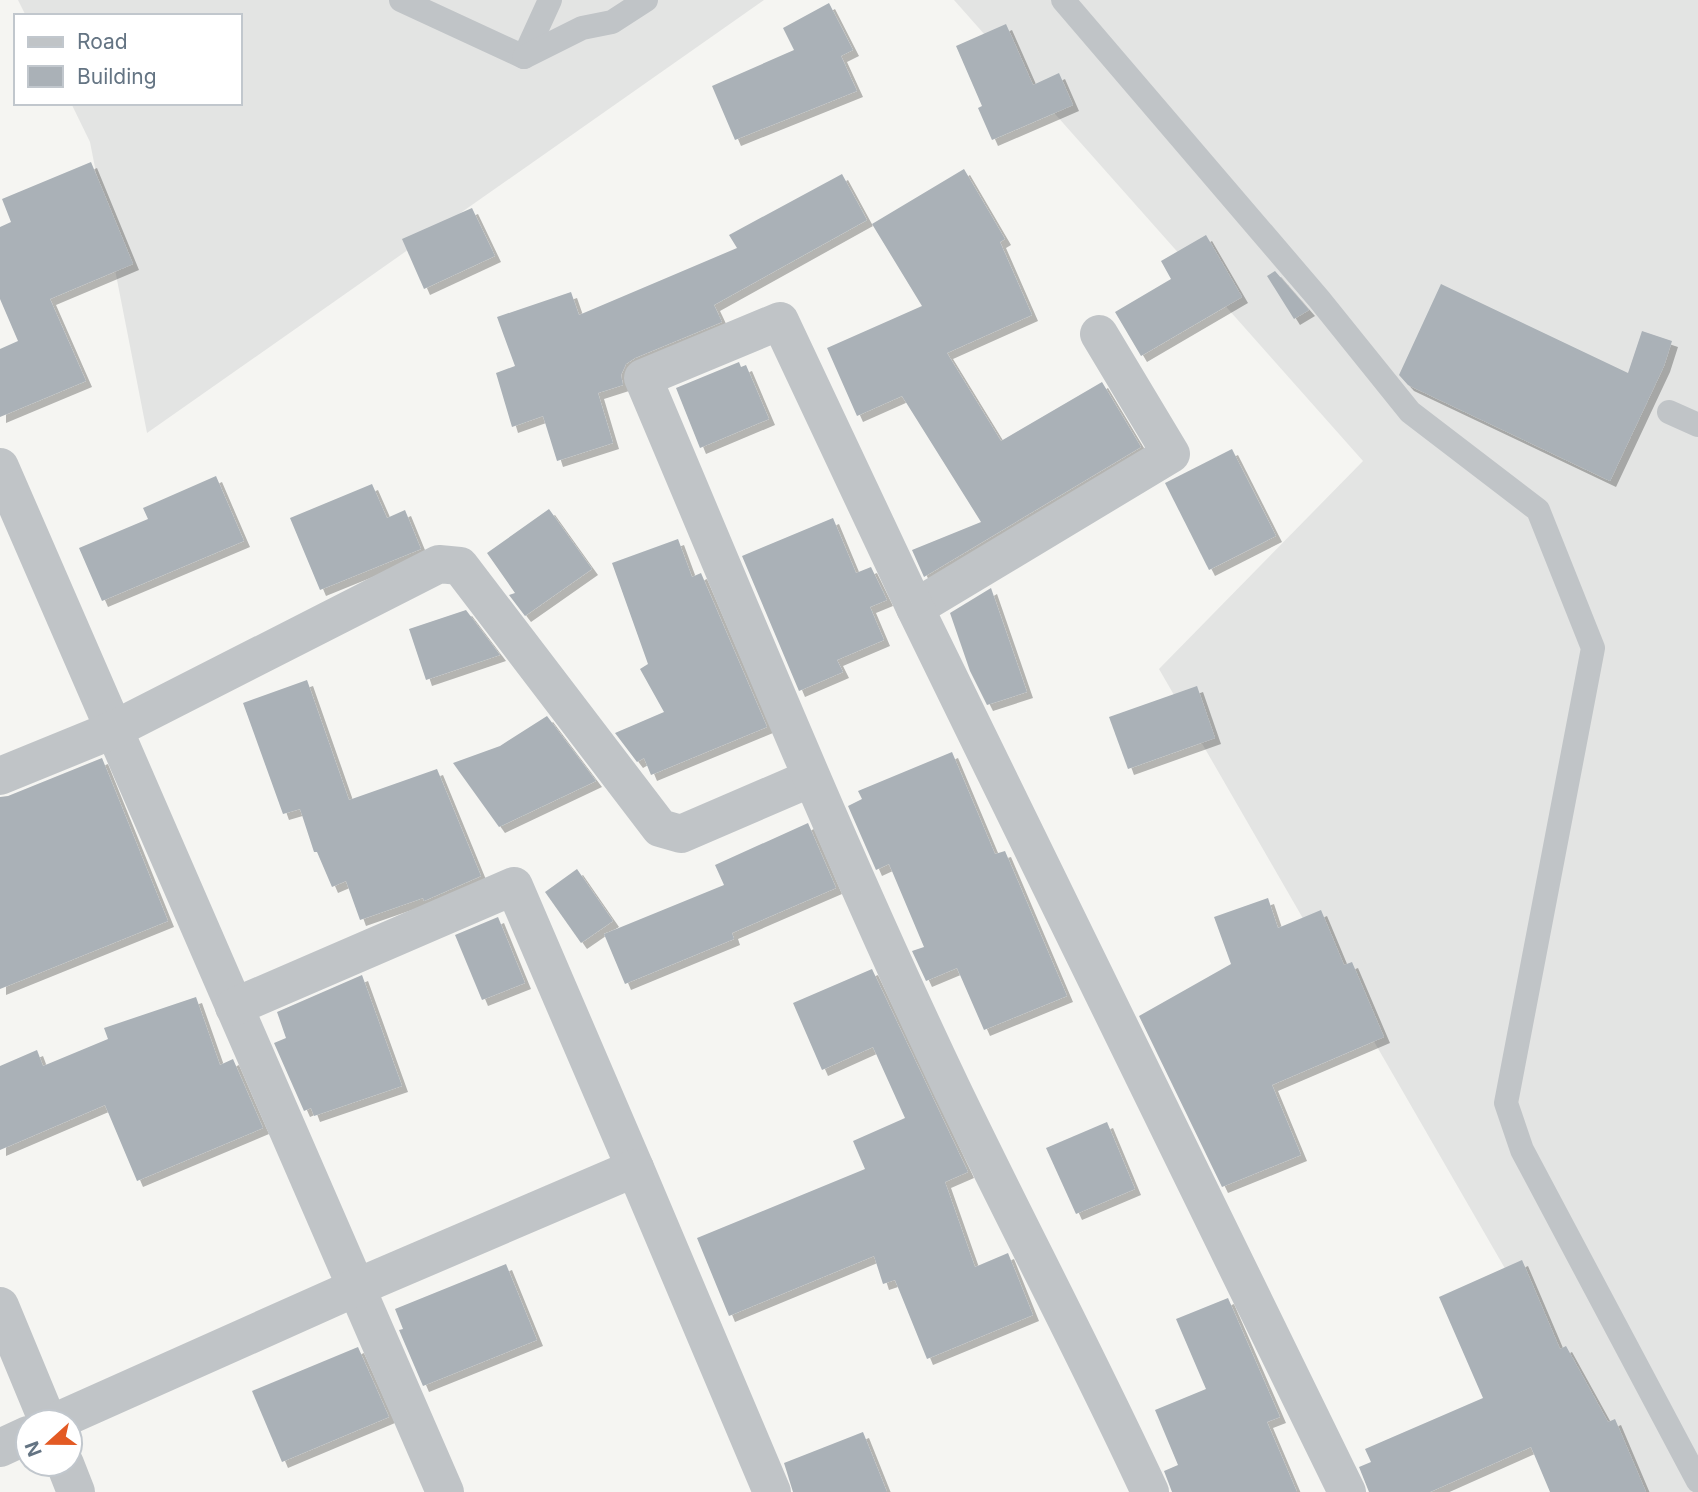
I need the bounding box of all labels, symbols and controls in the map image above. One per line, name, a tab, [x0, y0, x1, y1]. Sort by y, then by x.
legend	[14, 14, 242, 105]
text: Road	[77, 29, 128, 54]
text: Building	[77, 64, 157, 89]
north arrow	[14, 1408, 84, 1478]
text: N	[20, 1438, 47, 1460]

